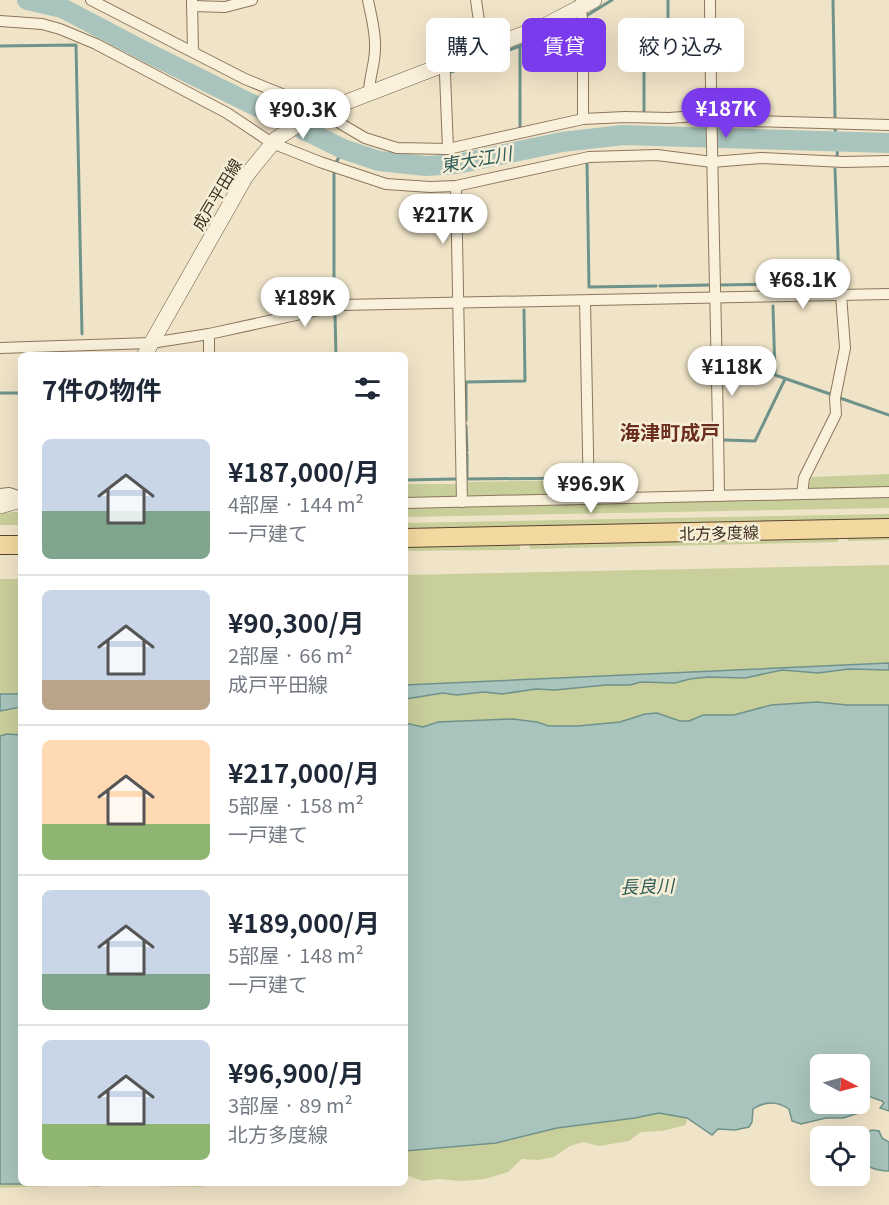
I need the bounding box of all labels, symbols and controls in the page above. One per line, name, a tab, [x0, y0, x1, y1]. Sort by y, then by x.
chip: 購入	[426, 18, 510, 72]
chip: 賃貸	[522, 18, 606, 72]
chip: 絞り込み	[618, 18, 744, 72]
pin: ¥187K	[684, 88, 768, 139]
pin: ¥90.3K	[254, 89, 352, 140]
text: ¥187K	[696, 93, 756, 122]
text: ¥90.3K	[269, 94, 337, 123]
water label: 東大江川	[438, 139, 516, 177]
street label: 成戸平田線	[185, 154, 247, 234]
pin: ¥217K	[401, 194, 485, 245]
text: ¥217K	[413, 199, 473, 228]
pin: ¥68.1K	[754, 259, 852, 310]
text: ¥68.1K	[769, 264, 837, 293]
pin: ¥189K	[263, 277, 347, 328]
text: ¥189K	[275, 282, 335, 311]
pin: ¥118K	[690, 346, 774, 397]
text: ¥118K	[702, 351, 762, 380]
text: 7件の物件	[42, 370, 161, 407]
icon: filters	[351, 372, 384, 405]
district label: 海津町成戸	[620, 417, 720, 446]
text: ¥187,000/月	[228, 452, 380, 489]
icon: home	[90, 463, 162, 535]
pin: ¥96.9K	[542, 463, 640, 514]
text: ¥96.9K	[557, 468, 625, 497]
text: 4部屋 · 144 m²	[228, 489, 364, 518]
text: 一戸建て	[228, 518, 308, 547]
street label: 北方多度線	[679, 519, 759, 545]
text: ¥90,300/月	[228, 603, 365, 640]
icon: home	[90, 614, 162, 686]
text: 2部屋 · 66 m²	[228, 640, 353, 669]
text: 成戸平田線	[228, 669, 328, 698]
text: ¥217,000/月	[228, 753, 380, 790]
icon: home	[90, 764, 162, 836]
text: 5部屋 · 158 m²	[228, 790, 364, 819]
text: 一戸建て	[228, 819, 308, 848]
water label: 長良川	[620, 871, 676, 899]
text: ¥189,000/月	[228, 903, 380, 940]
icon: home	[90, 914, 162, 986]
text: 5部屋 · 148 m²	[228, 940, 364, 969]
text: 一戸建て	[228, 969, 308, 998]
text: ¥96,900/月	[228, 1053, 365, 1090]
north arrow	[810, 1054, 870, 1114]
map controls	[810, 1054, 870, 1186]
icon: home	[90, 1064, 162, 1136]
text: 3部屋 · 89 m²	[228, 1090, 353, 1119]
text: 北方多度線	[228, 1119, 328, 1148]
button: locate	[810, 1126, 870, 1186]

